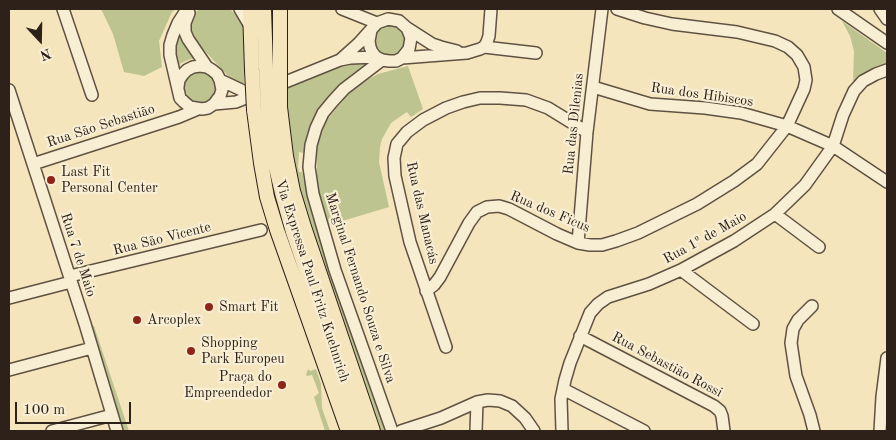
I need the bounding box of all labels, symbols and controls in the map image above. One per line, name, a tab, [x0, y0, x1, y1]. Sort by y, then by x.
north arrow	[15, 15, 65, 65]
text: N	[38, 46, 53, 62]
street label: Rua das Dilenias	[560, 72, 588, 176]
street label: Rua dos Hibiscos	[650, 79, 754, 111]
street label: Rua São Sebastião	[45, 101, 157, 151]
street label: Rua das Manacás	[402, 160, 442, 266]
place label: Last Fit Personal Center	[61, 164, 158, 196]
marker: Last Fit Personal Center	[45, 174, 57, 186]
street label: Via Expressa Paul Fritz Kuehnrich	[271, 178, 353, 384]
street label: Rua dos Ficus	[507, 188, 593, 236]
street label: Marginal Fernando Souza e Silva	[321, 191, 399, 385]
street label: Rua 1º de Maio	[660, 208, 750, 268]
street label: Rua 7 de Maio	[57, 211, 99, 299]
street label: Rua São Vicente	[111, 219, 213, 259]
place label: Smart Fit	[219, 299, 278, 315]
marker: Smart Fit	[203, 301, 215, 313]
place label: Arcoplex	[147, 312, 201, 328]
marker: Arcoplex	[131, 314, 143, 326]
street label: Rua Sebastião Rossi	[609, 329, 725, 401]
place label: Shopping Park Europeu	[201, 335, 285, 368]
marker: Shopping Park Europeu	[185, 345, 197, 357]
place label: Praça do Empreendedor	[184, 369, 272, 402]
marker: Praça do Empreendedor	[276, 379, 288, 391]
scale bar	[18, 392, 134, 424]
text: 100 m	[23, 403, 65, 418]

